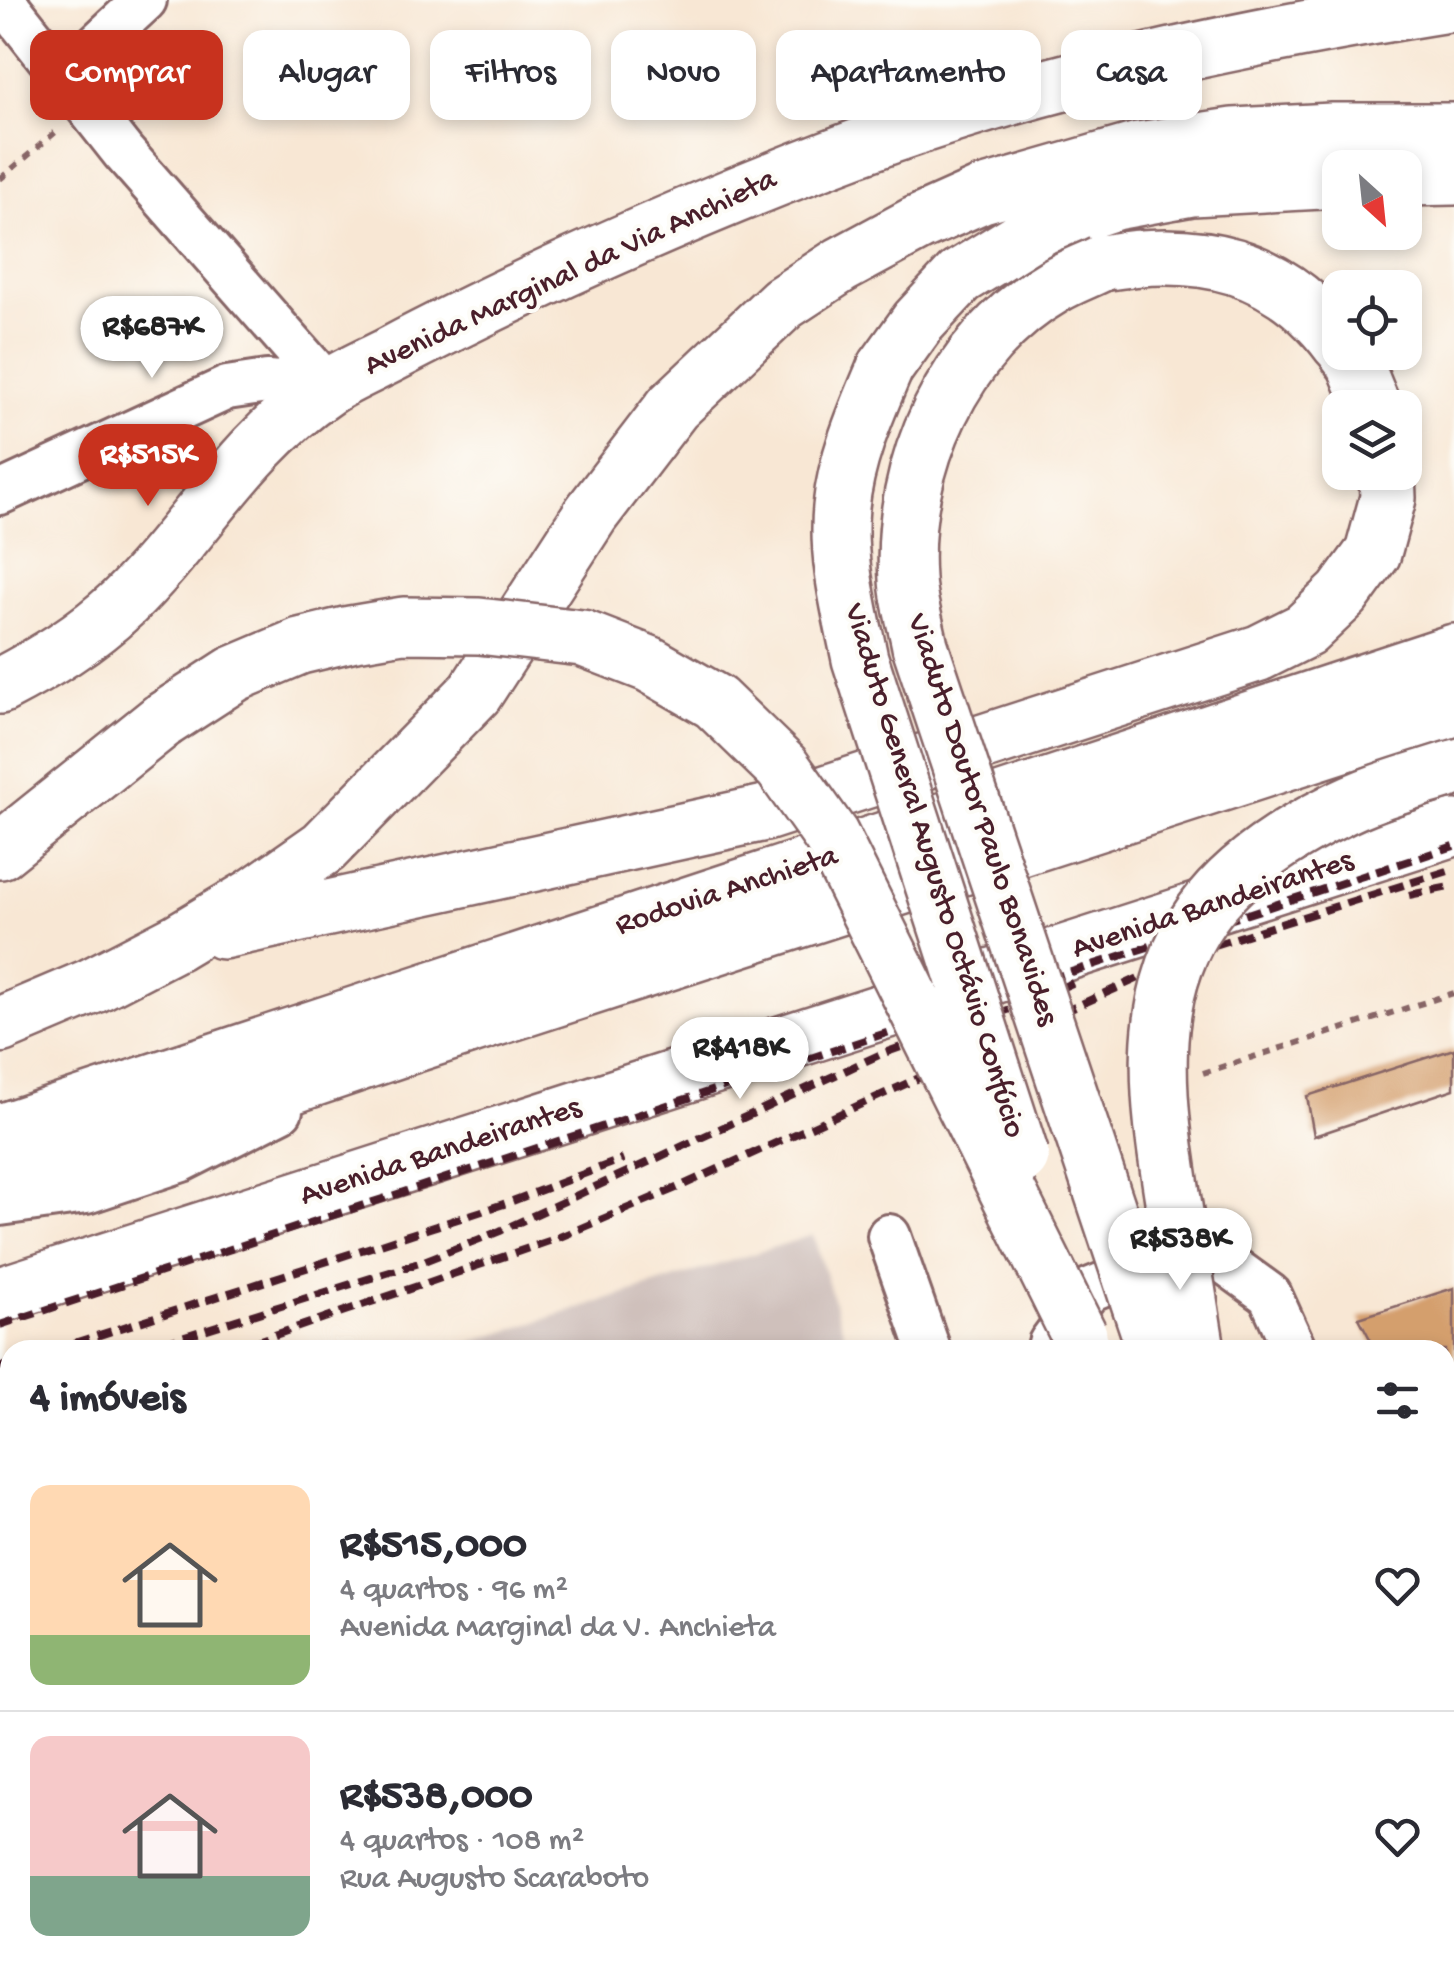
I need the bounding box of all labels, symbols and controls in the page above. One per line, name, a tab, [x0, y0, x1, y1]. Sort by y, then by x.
chip: Comprar	[30, 30, 223, 120]
chip: Alugar	[243, 30, 410, 120]
chip: Filtros	[430, 30, 591, 120]
chip: Novo	[611, 30, 756, 120]
chip: Apartamento	[776, 30, 1041, 120]
chip: Casa	[1061, 30, 1202, 120]
north arrow	[1322, 150, 1422, 250]
map controls	[1322, 150, 1422, 490]
street label: Avenida Marginal da Via Anchieta	[359, 161, 784, 386]
button: locate	[1322, 270, 1422, 370]
pin: R$687K	[71, 296, 233, 381]
text: R$687K	[102, 309, 202, 347]
button: layers	[1322, 390, 1422, 490]
pin: R$515K	[67, 424, 229, 509]
text: R$515K	[100, 437, 196, 475]
street label: Viaduto General Augusto Octávio Confúcio	[833, 598, 1033, 1143]
street label: Viaduto Doutor Paulo Bonavides	[896, 609, 1066, 1032]
street label: Rodovia Anchieta	[611, 838, 844, 946]
street label: Avenida Bandeirantes	[1068, 842, 1359, 969]
pin: R$418K	[659, 1017, 821, 1102]
text: R$418K	[693, 1030, 787, 1068]
street label: Avenida Bandeirantes	[296, 1089, 587, 1216]
pin: R$538K	[1099, 1208, 1261, 1293]
text: R$538K	[1130, 1221, 1230, 1259]
icon: filters	[1370, 1373, 1425, 1428]
text: 4 imóveis	[30, 1376, 185, 1425]
text: R$515,000	[340, 1523, 527, 1572]
icon: home	[110, 1525, 230, 1645]
icon: heart	[1370, 1558, 1425, 1613]
text: 4 quartos · 96 m²	[340, 1572, 568, 1610]
text: Avenida Marginal da V. Anchieta	[340, 1610, 776, 1648]
text: R$538,000	[340, 1774, 533, 1823]
icon: home	[110, 1776, 230, 1896]
icon: heart	[1370, 1809, 1425, 1864]
text: 4 quartos · 108 m²	[340, 1823, 584, 1861]
text: Rua Augusto Scaraboto	[340, 1861, 649, 1899]

